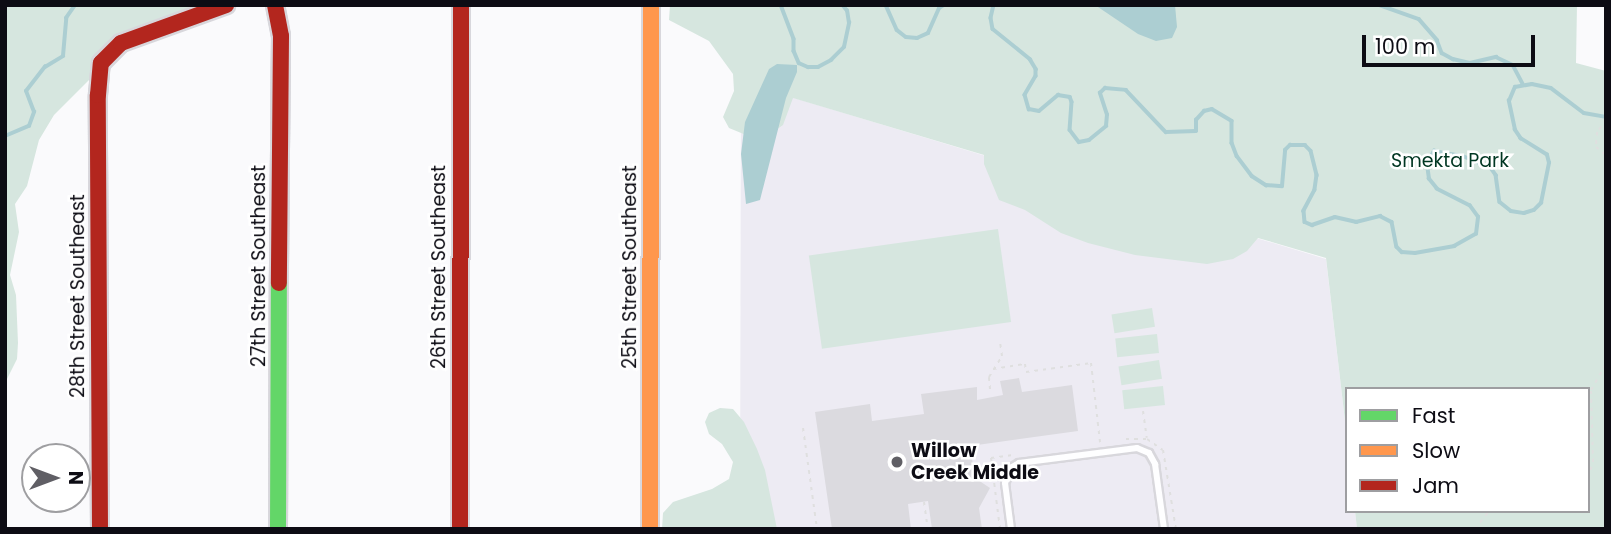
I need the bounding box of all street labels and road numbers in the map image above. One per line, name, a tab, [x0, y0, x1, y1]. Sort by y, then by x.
street label: 27th Street Southeast	[248, 165, 270, 367]
street label: 26th Street Southeast	[428, 165, 450, 369]
street label: 25th Street Southeast	[619, 165, 641, 369]
street label: 28th Street Southeast	[67, 194, 89, 398]

